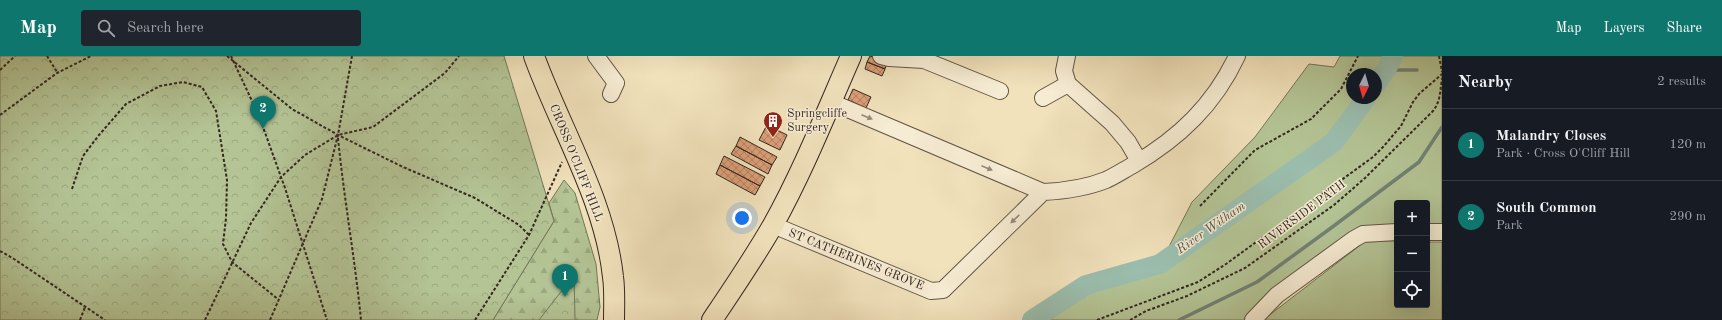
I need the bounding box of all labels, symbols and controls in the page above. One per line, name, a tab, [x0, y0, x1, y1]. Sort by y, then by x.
search box	[81, 10, 361, 46]
icon: search	[95, 17, 117, 39]
text: Map	[20, 19, 57, 38]
text: Search here	[127, 21, 204, 36]
text: Map	[1556, 21, 1582, 35]
text: Layers	[1604, 21, 1645, 35]
text: Share	[1667, 21, 1702, 35]
north arrow	[1346, 68, 1382, 104]
text: Nearby	[1458, 74, 1513, 91]
text: 2 results	[1657, 75, 1706, 88]
pin: 2	[250, 96, 276, 129]
street label: CROSS O'CLIFF HILL	[547, 103, 605, 223]
place label: Springcliffe Surgery	[787, 108, 847, 134]
building icon: Springcliffe Surgery	[762, 110, 784, 138]
one-way arrow	[861, 114, 872, 120]
text: Malandry Closes	[1496, 129, 1606, 144]
text: 1	[1467, 138, 1475, 151]
text: 120 m	[1669, 138, 1706, 151]
text: Park · Cross O'Cliff Hill	[1496, 147, 1630, 160]
one-way arrow	[981, 165, 992, 171]
street label: RIVERSIDE PATH	[1256, 178, 1348, 252]
water label: River Witham	[1173, 199, 1248, 257]
map controls	[1394, 200, 1430, 308]
button: +	[1394, 200, 1430, 236]
text: South Common	[1496, 201, 1597, 216]
your location	[732, 208, 752, 228]
text: 2	[1467, 210, 1475, 223]
text: 290 m	[1669, 210, 1706, 223]
one-way arrow	[1010, 214, 1020, 224]
text: Park	[1496, 219, 1523, 232]
street label: ST CATHERINES GROVE	[787, 227, 925, 293]
button: −	[1394, 236, 1430, 272]
pin: 1	[552, 264, 578, 297]
button: locate	[1394, 272, 1430, 308]

